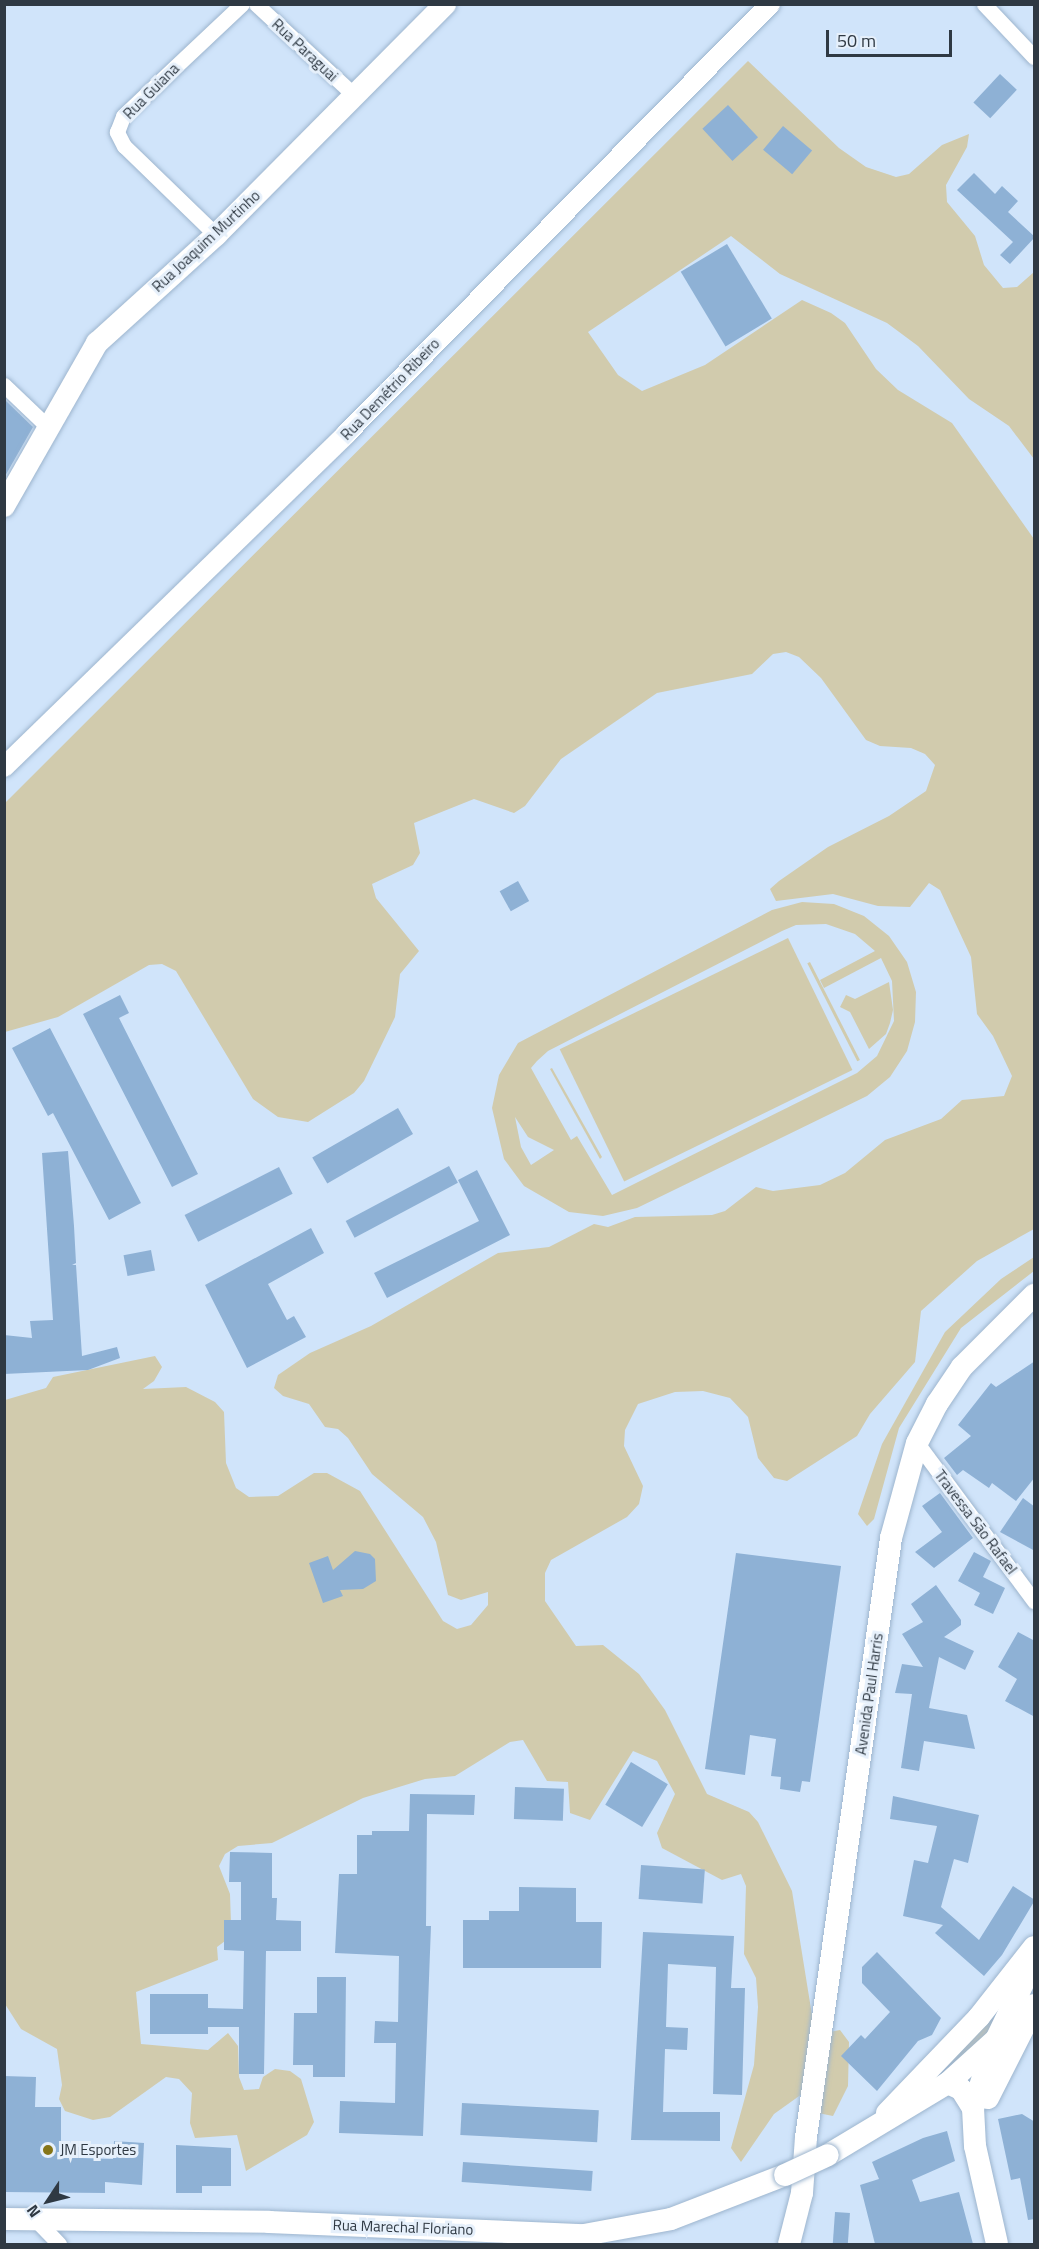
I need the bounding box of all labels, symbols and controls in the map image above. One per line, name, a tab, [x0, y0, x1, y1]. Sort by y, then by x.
street label: Rua Paraguai	[268, 15, 342, 85]
scale bar	[829, 18, 955, 56]
text: 50 m	[837, 27, 876, 54]
street label: Rua Guiana	[119, 59, 183, 123]
street label: Rua Joaquim Murtinho	[148, 186, 264, 296]
street label: Rua Demétrio Ribeiro	[337, 334, 443, 444]
street label: Travessa São Rafael	[931, 1466, 1021, 1578]
street label: Avenida Paul Harris	[852, 1632, 886, 1756]
place label: JM Esportes	[60, 2141, 136, 2159]
marker: JM Esportes	[41, 2143, 55, 2157]
north arrow	[18, 2171, 78, 2231]
text: N	[20, 2200, 46, 2223]
street label: Rua Marechal Floriano	[332, 2216, 474, 2238]

